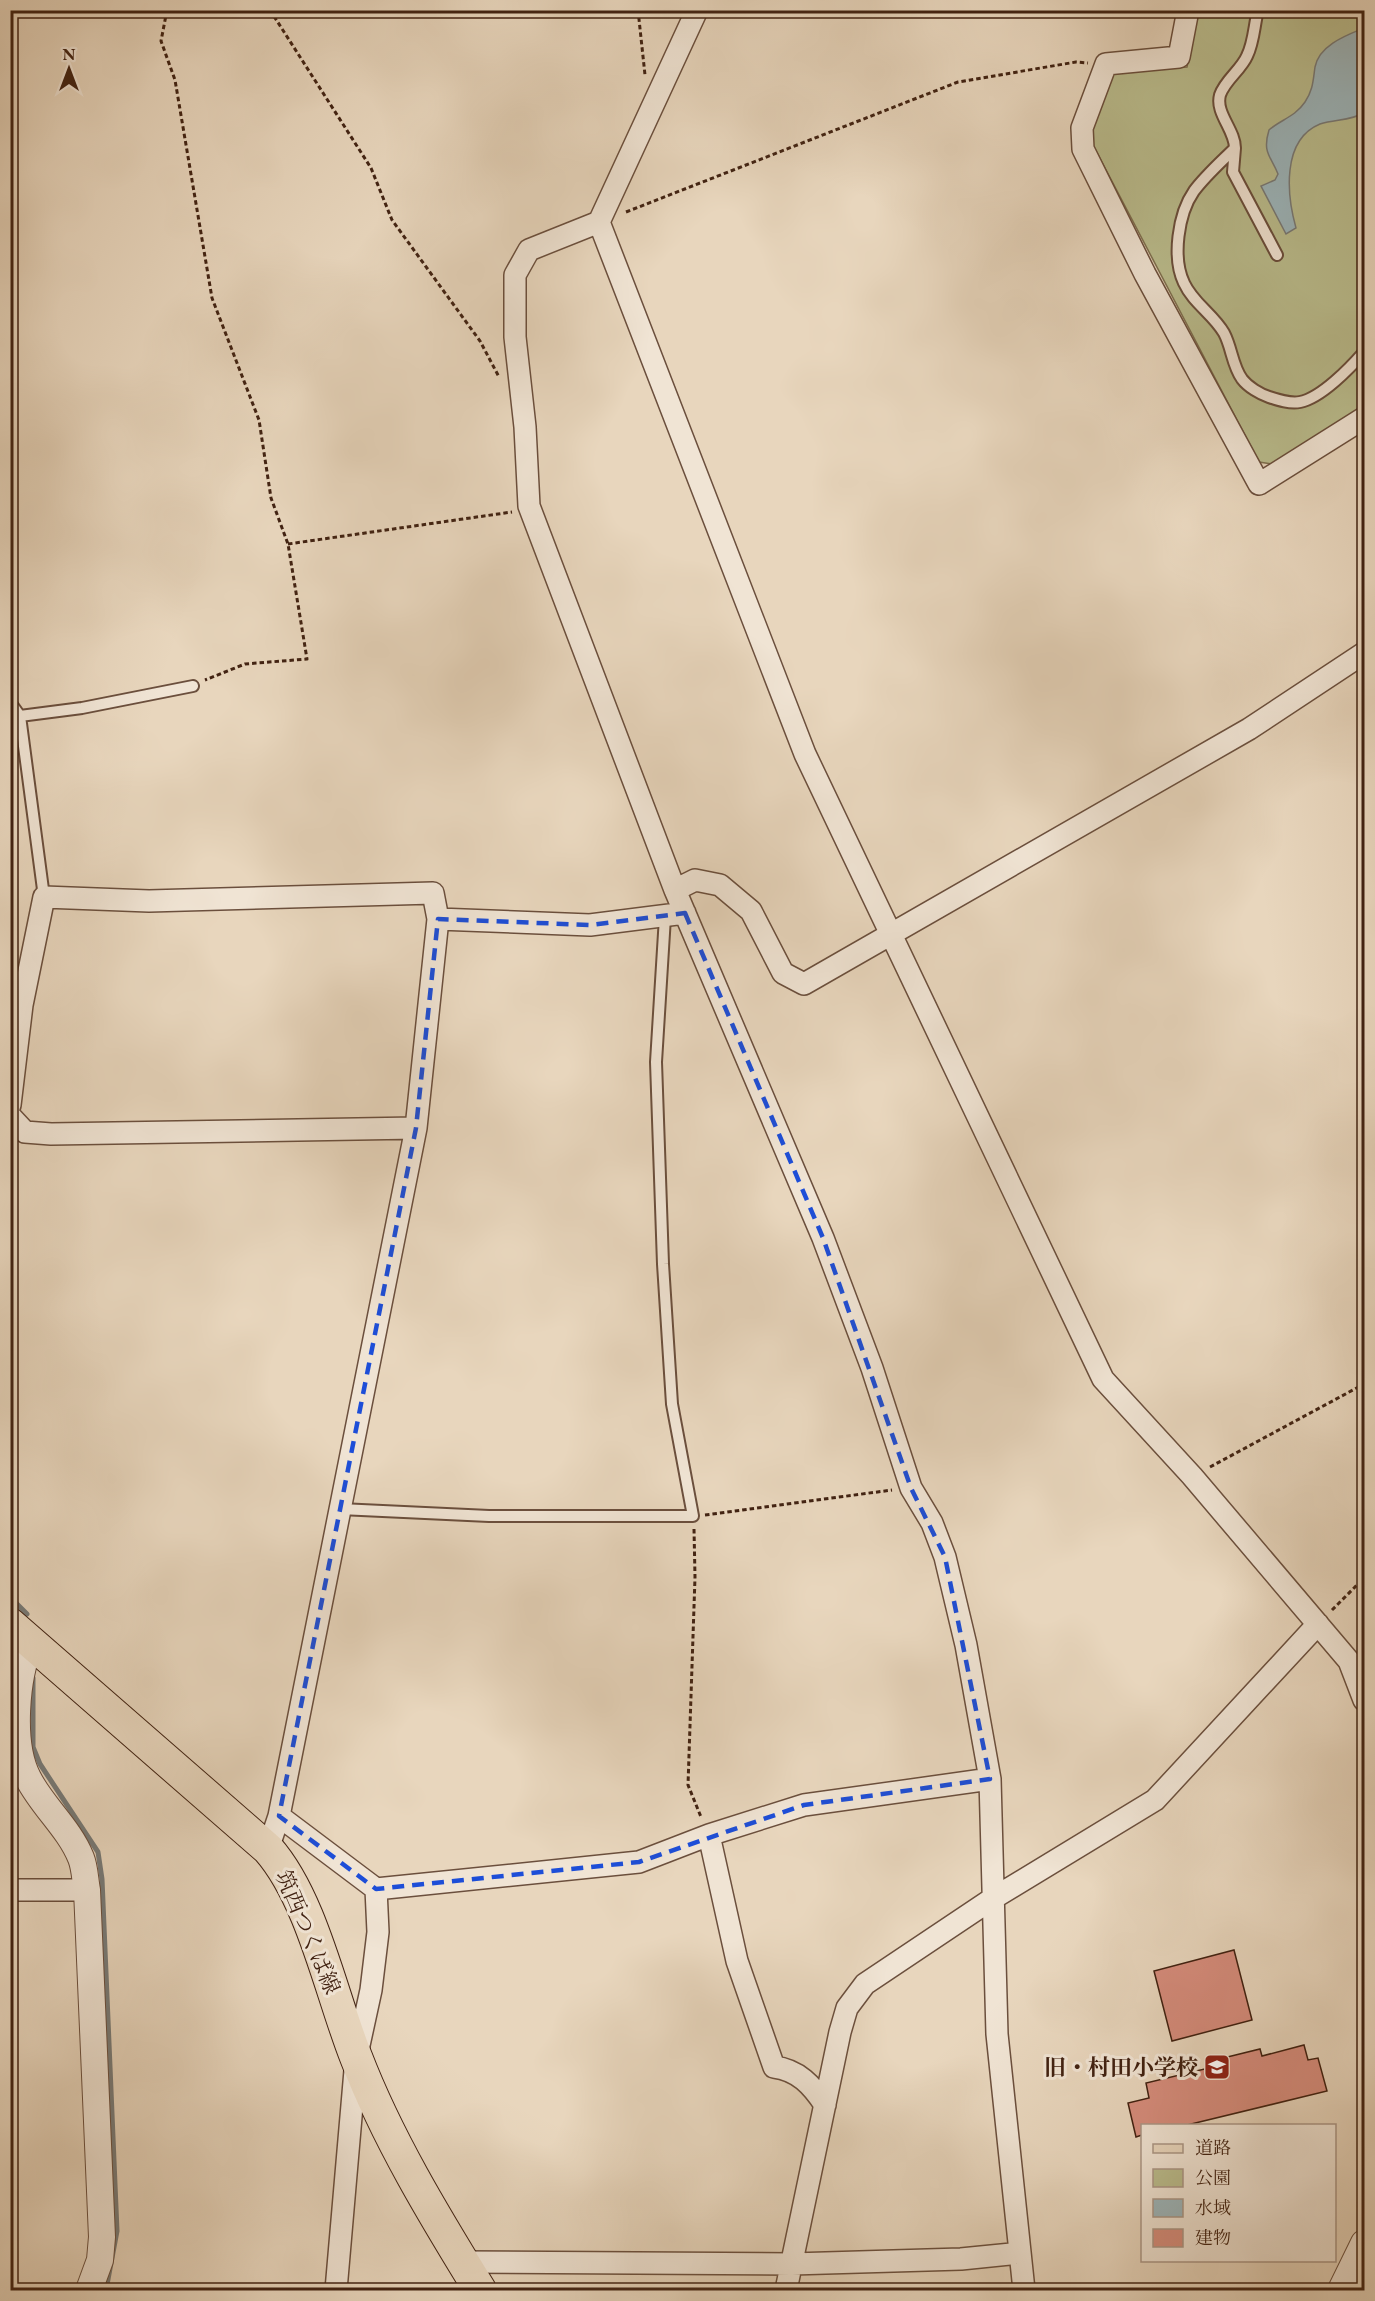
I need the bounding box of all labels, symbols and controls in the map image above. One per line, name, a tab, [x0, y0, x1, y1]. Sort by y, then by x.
north arrow	[39, 39, 99, 99]
text: N	[63, 44, 76, 65]
street label: 筑西つくば線	[269, 1866, 347, 1998]
school or university icon: 旧・村田小学校	[1202, 2052, 1232, 2082]
place label: 旧・村田小学校	[1044, 2053, 1198, 2082]
legend	[1141, 2124, 1336, 2262]
text: 道路	[1195, 2136, 1231, 2159]
text: 公園	[1195, 2166, 1231, 2189]
text: 水域	[1195, 2196, 1231, 2219]
text: 建物	[1195, 2226, 1231, 2249]

